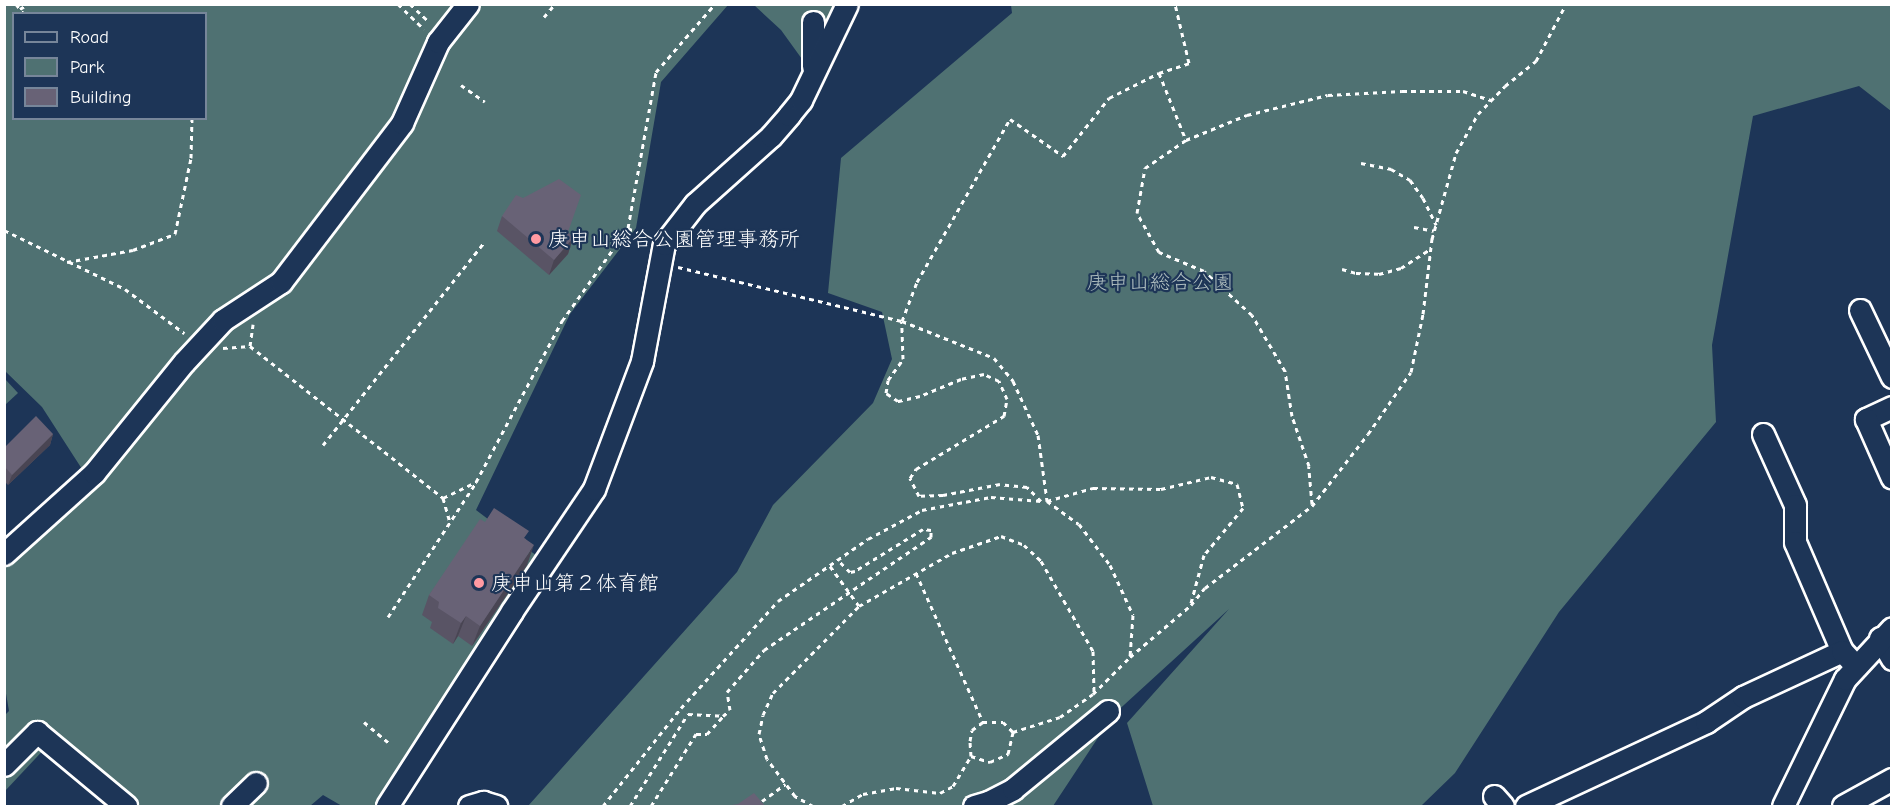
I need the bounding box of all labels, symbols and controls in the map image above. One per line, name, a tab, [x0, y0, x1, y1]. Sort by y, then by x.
legend	[12, 12, 207, 120]
text: Road	[70, 27, 109, 48]
text: Park	[70, 57, 104, 78]
text: Building	[70, 87, 132, 108]
place label: 庚申山総合公園管理事務所	[548, 226, 800, 252]
marker: 庚申山総合公園管理事務所	[529, 232, 543, 246]
park label: 庚申山総合公園	[1087, 269, 1233, 295]
place label: 庚申山第２体育館	[491, 570, 659, 596]
marker: 庚申山第２体育館	[472, 576, 486, 590]

